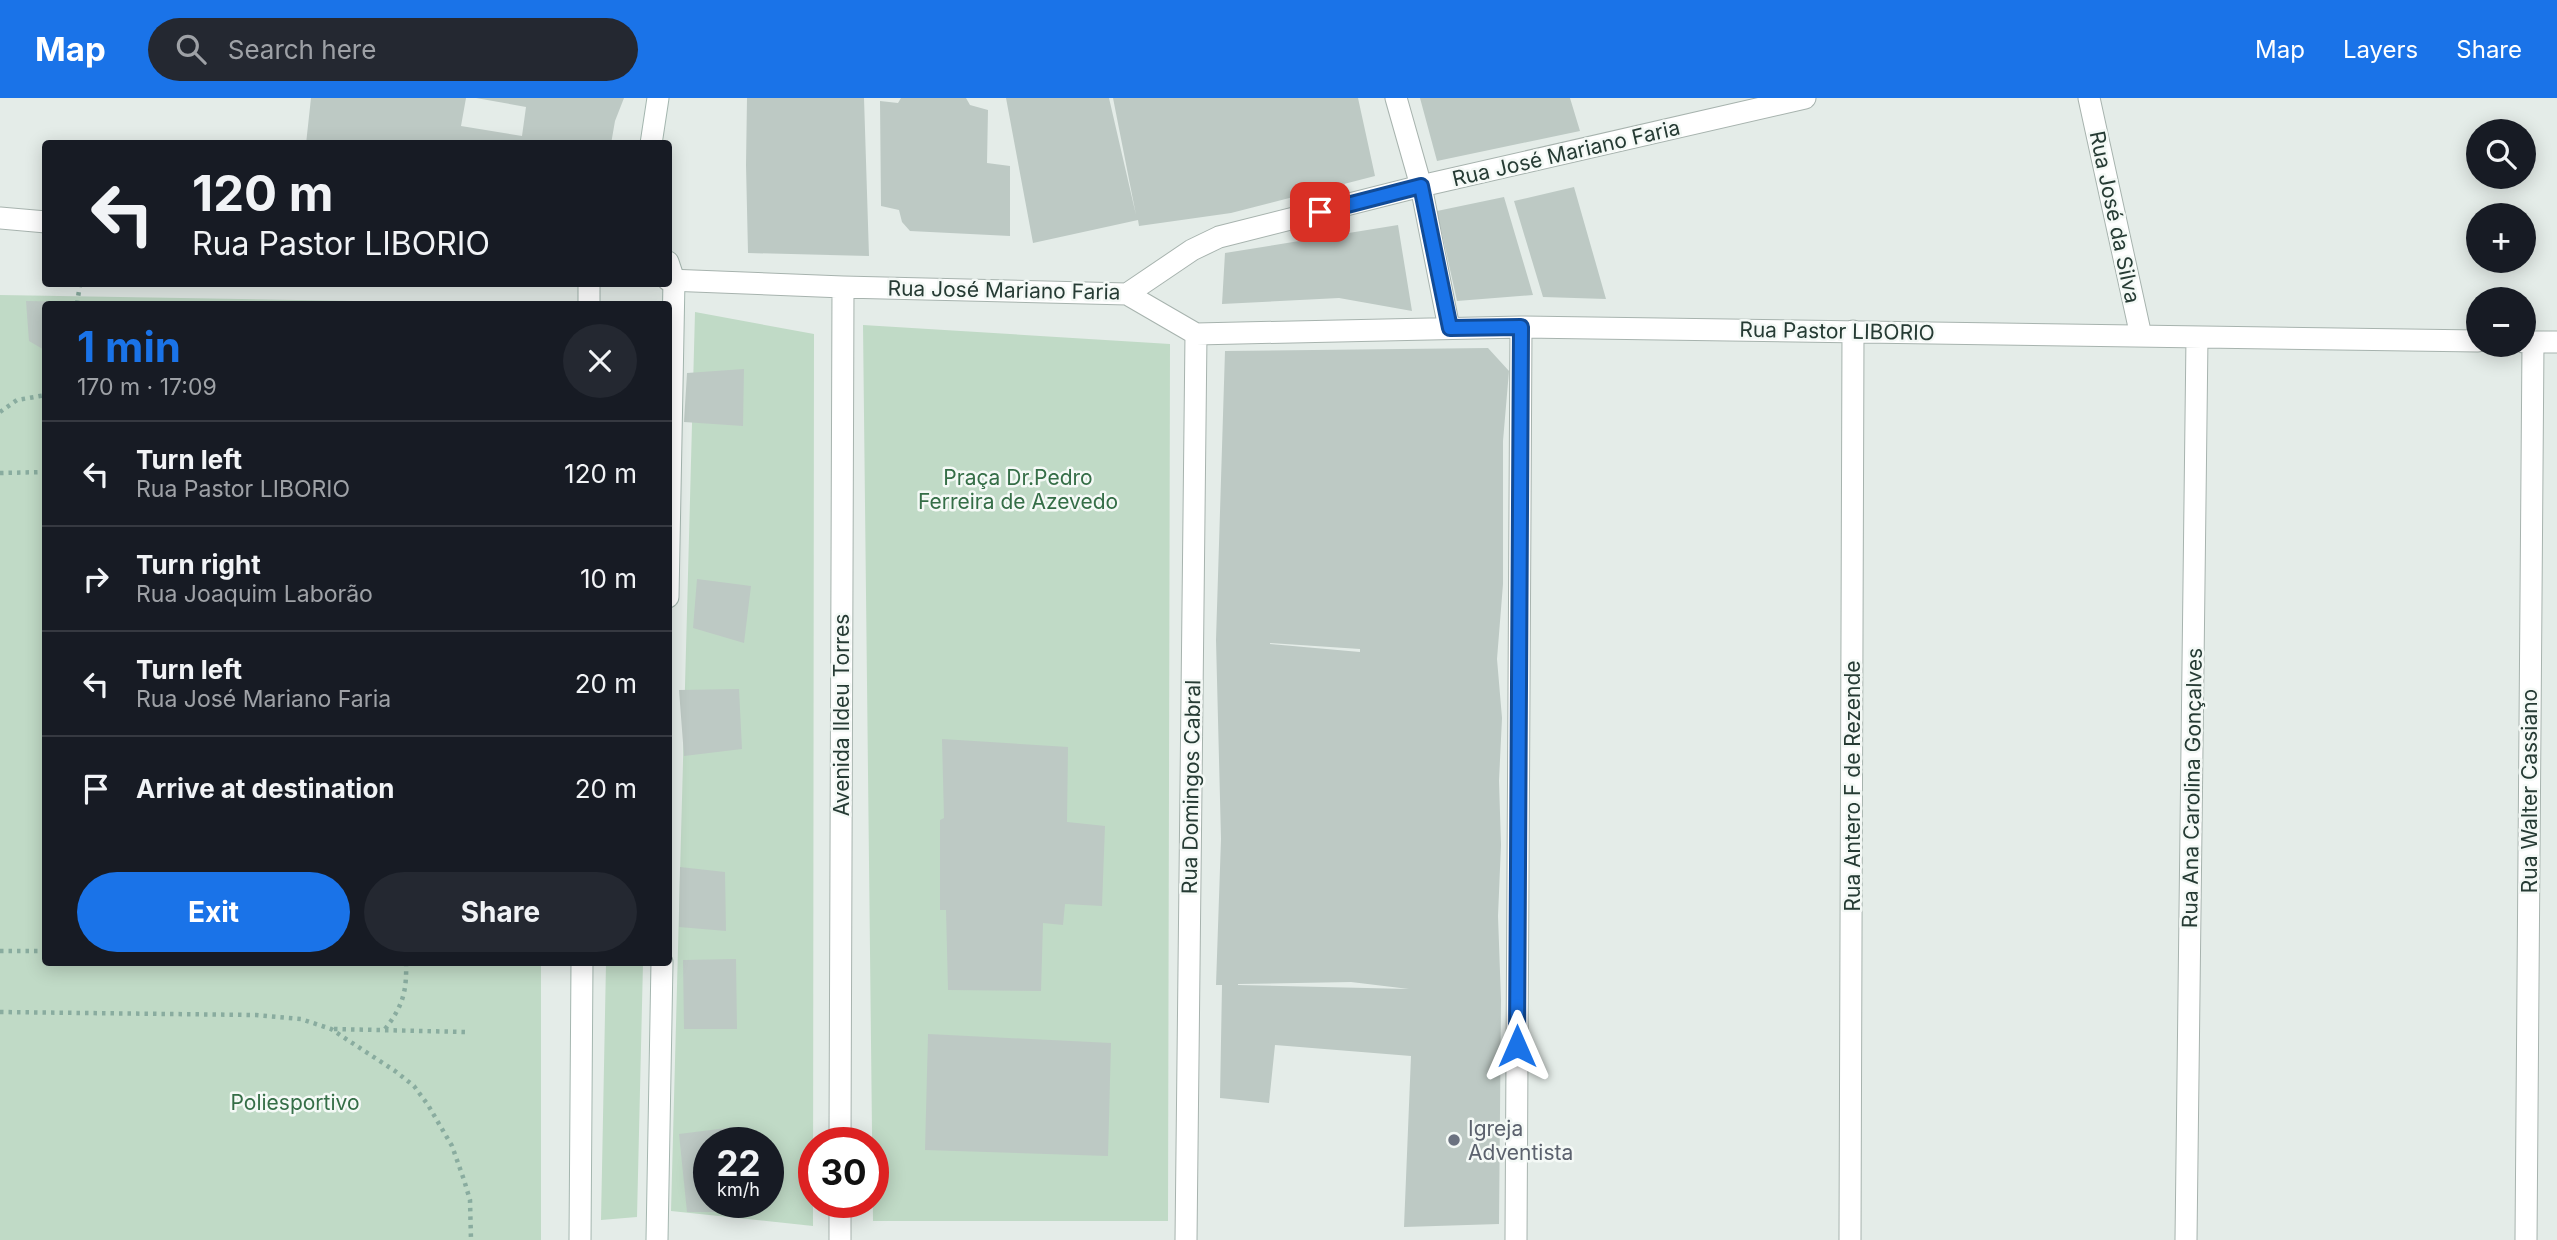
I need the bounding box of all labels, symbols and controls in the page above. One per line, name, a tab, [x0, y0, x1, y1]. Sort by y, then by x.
search box	[148, 18, 638, 81]
text: Map	[35, 29, 106, 69]
icon: search	[172, 30, 210, 68]
text: Search here	[228, 34, 376, 65]
text: Map	[2255, 35, 2305, 64]
text: Layers	[2343, 35, 2418, 64]
text: Share	[2456, 35, 2522, 64]
street label: Rua José Mariano Faria	[1450, 115, 1682, 191]
map controls	[2466, 119, 2536, 357]
button: search	[2466, 119, 2536, 189]
street label: Rua José da Silva	[2085, 129, 2145, 305]
text: 120 m	[192, 164, 333, 223]
icon: left	[77, 168, 168, 259]
pin	[1290, 182, 1350, 242]
icon: arrive	[1301, 193, 1339, 231]
button: +	[2466, 203, 2536, 273]
text: Rua Pastor LIBORIO	[192, 224, 490, 263]
street label: Rua José Mariano Faria	[887, 275, 1121, 305]
button: −	[2466, 287, 2536, 357]
street label: Rua Pastor LIBORIO	[1739, 317, 1935, 345]
text: 1 min	[77, 321, 181, 372]
button: close	[563, 324, 637, 398]
text: 170 m · 17:09	[77, 373, 217, 401]
text: Turn left	[136, 444, 242, 475]
icon: left	[77, 455, 115, 493]
text: 120 m	[564, 458, 637, 489]
park label: Praça Dr.Pedro Ferreira de Azevedo	[918, 465, 1118, 514]
text: Rua Pastor LIBORIO	[136, 475, 350, 503]
text: Turn right	[136, 549, 261, 580]
icon: right	[77, 560, 115, 598]
text: 10 m	[580, 563, 637, 594]
text: Rua Joaquim Laborão	[136, 580, 373, 608]
street label: Avenida Ildeu Torres	[829, 614, 854, 816]
street label: Rua Ana Carolina Gonçalves	[2177, 648, 2207, 928]
text: Turn left	[136, 654, 242, 685]
street label: Rua Antero F de Rezende	[1840, 661, 1865, 912]
icon: left	[77, 665, 115, 703]
text: 20 m	[575, 668, 637, 699]
street label: Rua Domingos Cabral	[1177, 680, 1205, 894]
text: Rua José Mariano Faria	[136, 685, 391, 713]
street label: Rua Walter Cassiano	[2517, 689, 2542, 893]
icon: arrive	[77, 770, 115, 808]
text: Arrive at destination	[136, 773, 395, 804]
text: 20 m	[575, 773, 637, 804]
button: Exit	[77, 872, 350, 952]
button: Share	[364, 872, 637, 952]
position arrow	[1480, 1009, 1554, 1083]
park label: Poliesportivo	[230, 1090, 360, 1115]
place label: Igreja Adventista	[1468, 1116, 1573, 1165]
speed limit sign: 30	[798, 1127, 889, 1218]
marker: Igreja Adventista	[1446, 1132, 1462, 1148]
text: 22	[716, 1142, 761, 1184]
text: km/h	[717, 1179, 760, 1200]

